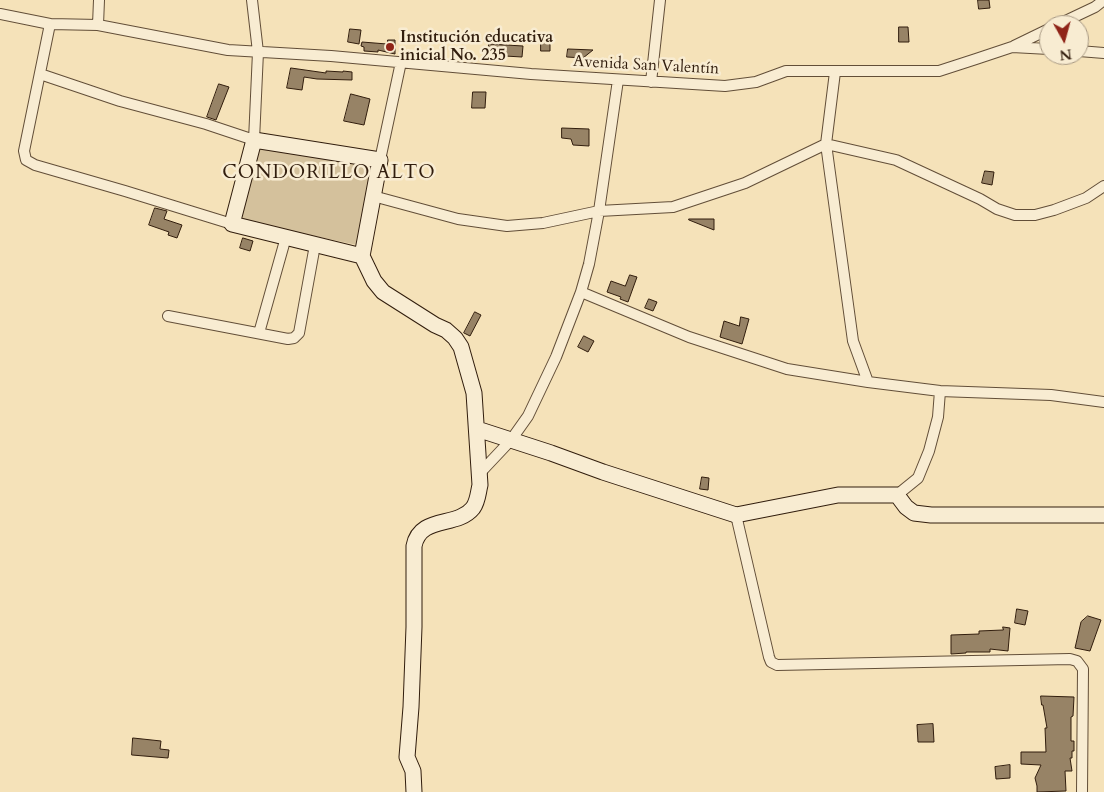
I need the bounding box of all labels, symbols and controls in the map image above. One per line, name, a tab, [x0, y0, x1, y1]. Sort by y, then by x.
north arrow	[1039, 15, 1089, 65]
place label: Institución educativa inicial No. 235	[400, 28, 553, 66]
marker: Institución educativa inicial No. 235	[384, 41, 396, 53]
text: N	[1059, 44, 1073, 65]
street label: Avenida San Valentín	[573, 53, 719, 79]
district label: CONDORILLO ALTO	[220, 163, 438, 185]

